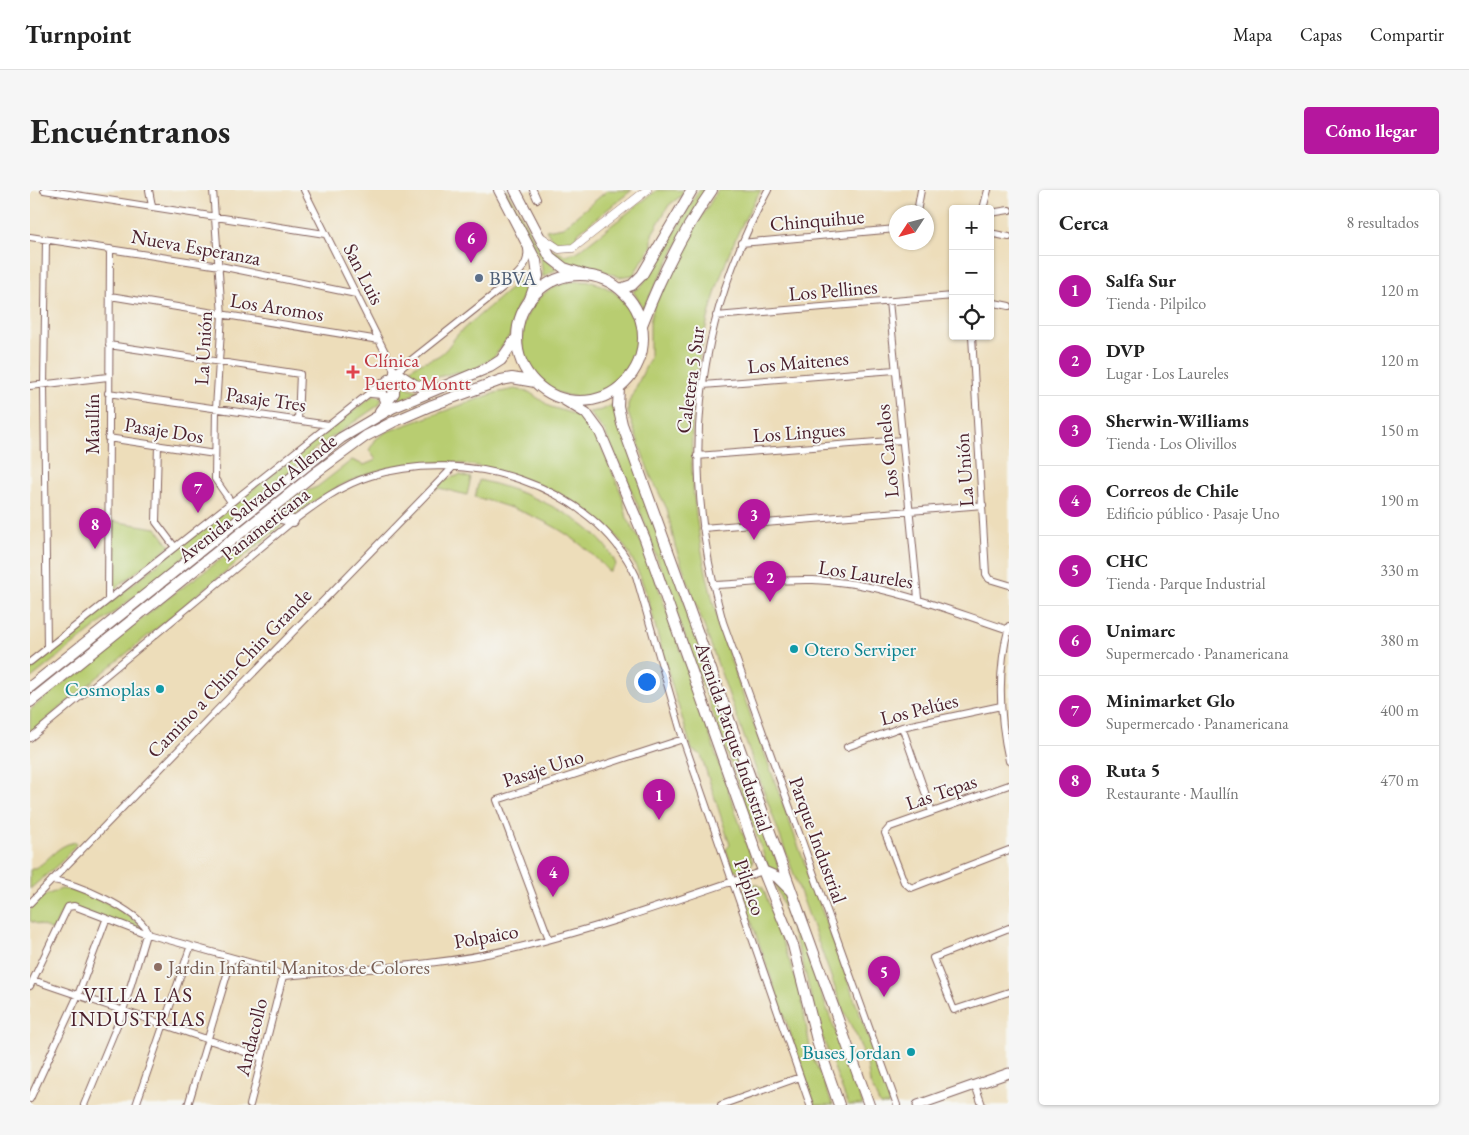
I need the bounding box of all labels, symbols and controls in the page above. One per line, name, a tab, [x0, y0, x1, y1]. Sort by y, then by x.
text: Turnpoint	[25, 19, 131, 50]
text: Mapa	[1233, 23, 1272, 46]
text: Capas	[1300, 23, 1342, 46]
text: Compartir	[1370, 23, 1444, 46]
button: Cómo llegar	[1304, 107, 1439, 154]
text: Encuéntranos	[30, 108, 230, 153]
street label: Chinquihue	[769, 203, 865, 237]
north arrow	[889, 205, 934, 250]
map controls	[949, 205, 994, 340]
button: +	[949, 205, 994, 250]
text: Cerca	[1059, 209, 1109, 236]
text: 8 resultados	[1347, 212, 1419, 233]
pin: 6	[455, 222, 487, 263]
street label: Nueva Esperanza	[129, 223, 263, 271]
street label: San Luis	[338, 239, 390, 309]
button: −	[949, 250, 994, 295]
place label: BBVA	[489, 265, 537, 291]
text: Salfa Sur	[1106, 268, 1176, 293]
marker: BBVA	[473, 272, 485, 284]
street label: Los Pellines	[787, 273, 879, 307]
text: 1	[1071, 280, 1079, 301]
text: 120 m	[1380, 280, 1419, 301]
street label: Los Aromos	[228, 287, 326, 327]
text: Tienda · Pilpilco	[1106, 293, 1206, 314]
button: locate	[949, 295, 994, 340]
street label: La Unión	[188, 310, 218, 386]
street label: Caletera 5 Sur	[670, 325, 710, 435]
text: DVP	[1106, 338, 1145, 363]
street label: Los Maitenes	[746, 345, 850, 379]
place label: Clínica Puerto Montt	[364, 347, 472, 396]
text: 2	[1071, 350, 1079, 371]
text: 120 m	[1380, 350, 1419, 371]
text: Lugar · Los Laureles	[1106, 363, 1229, 384]
marker: Clínica Puerto Montt	[346, 365, 360, 379]
street label: Pasaje Tres	[224, 380, 308, 418]
street label: Maullín	[79, 393, 105, 455]
street label: Los Canelos	[869, 403, 905, 499]
text: Sherwin-Williams	[1106, 408, 1249, 433]
street label: Pasaje Dos	[122, 411, 206, 449]
street label: Los Lingues	[752, 416, 846, 448]
text: 3	[1071, 420, 1079, 441]
text: 150 m	[1380, 420, 1419, 441]
street label: Avenida Salvador Allende	[171, 428, 342, 569]
street label: La Unión	[948, 432, 980, 508]
text: Tienda · Los Olivillos	[1106, 433, 1237, 454]
pin: 7	[182, 472, 214, 513]
text: Correos de Chile	[1106, 478, 1239, 503]
street label: Panamericana	[215, 481, 315, 567]
text: 4	[1071, 490, 1079, 511]
text: 190 m	[1380, 490, 1419, 511]
pin: 3	[738, 499, 770, 540]
text: Edificio público · Pasaje Uno	[1106, 503, 1280, 524]
pin: 8	[79, 508, 111, 549]
text: CHC	[1106, 548, 1148, 573]
street label: Los Laureles	[817, 554, 915, 594]
text: 5	[1071, 560, 1079, 581]
text: 330 m	[1380, 560, 1419, 581]
pin: 2	[754, 561, 786, 602]
text: Tienda · Parque Industrial	[1106, 573, 1266, 594]
street label: Camino a Chin-Chin Grande	[141, 582, 317, 763]
text: Unimarc	[1106, 618, 1175, 643]
text: 6	[1071, 630, 1079, 651]
text: 380 m	[1380, 630, 1419, 651]
place label: Otero Serviper	[804, 636, 917, 662]
street label: Avenida Parque Industrial	[689, 638, 779, 835]
marker: Otero Serviper	[788, 643, 800, 655]
text: Supermercado · Panamericana	[1106, 643, 1289, 664]
your location	[634, 669, 660, 695]
place label: Cosmoplas	[65, 676, 150, 702]
marker: Cosmoplas	[154, 683, 166, 695]
street label: Los Pelúes	[877, 687, 961, 731]
text: Minimarket Glo	[1106, 688, 1235, 713]
text: 7	[1071, 700, 1079, 721]
text: 400 m	[1380, 700, 1419, 721]
text: Supermercado · Panamericana	[1106, 713, 1289, 734]
street label: Pasaje Uno	[499, 743, 587, 793]
text: Ruta 5	[1106, 758, 1161, 783]
street label: Las Tepas	[902, 768, 980, 816]
text: 8	[1071, 770, 1079, 791]
text: 470 m	[1380, 770, 1419, 791]
street label: Parque Industrial	[783, 773, 853, 907]
pin: 1	[643, 779, 675, 820]
text: Restaurante · Maullín	[1106, 783, 1239, 804]
street label: Pilpilco	[728, 855, 772, 919]
pin: 4	[537, 856, 569, 897]
street label: Polpaico	[452, 918, 520, 954]
place label: Jardin Infantil Manitos de Colores	[166, 954, 430, 980]
pin: 5	[868, 956, 900, 997]
marker: Jardin Infantil Manitos de Colores	[152, 961, 164, 973]
district label: VILLA LAS INDUSTRIAS	[70, 981, 206, 1032]
street label: Andacollo	[229, 995, 273, 1080]
place label: Buses Jordan	[802, 1039, 901, 1065]
marker: Buses Jordan	[905, 1046, 917, 1058]

